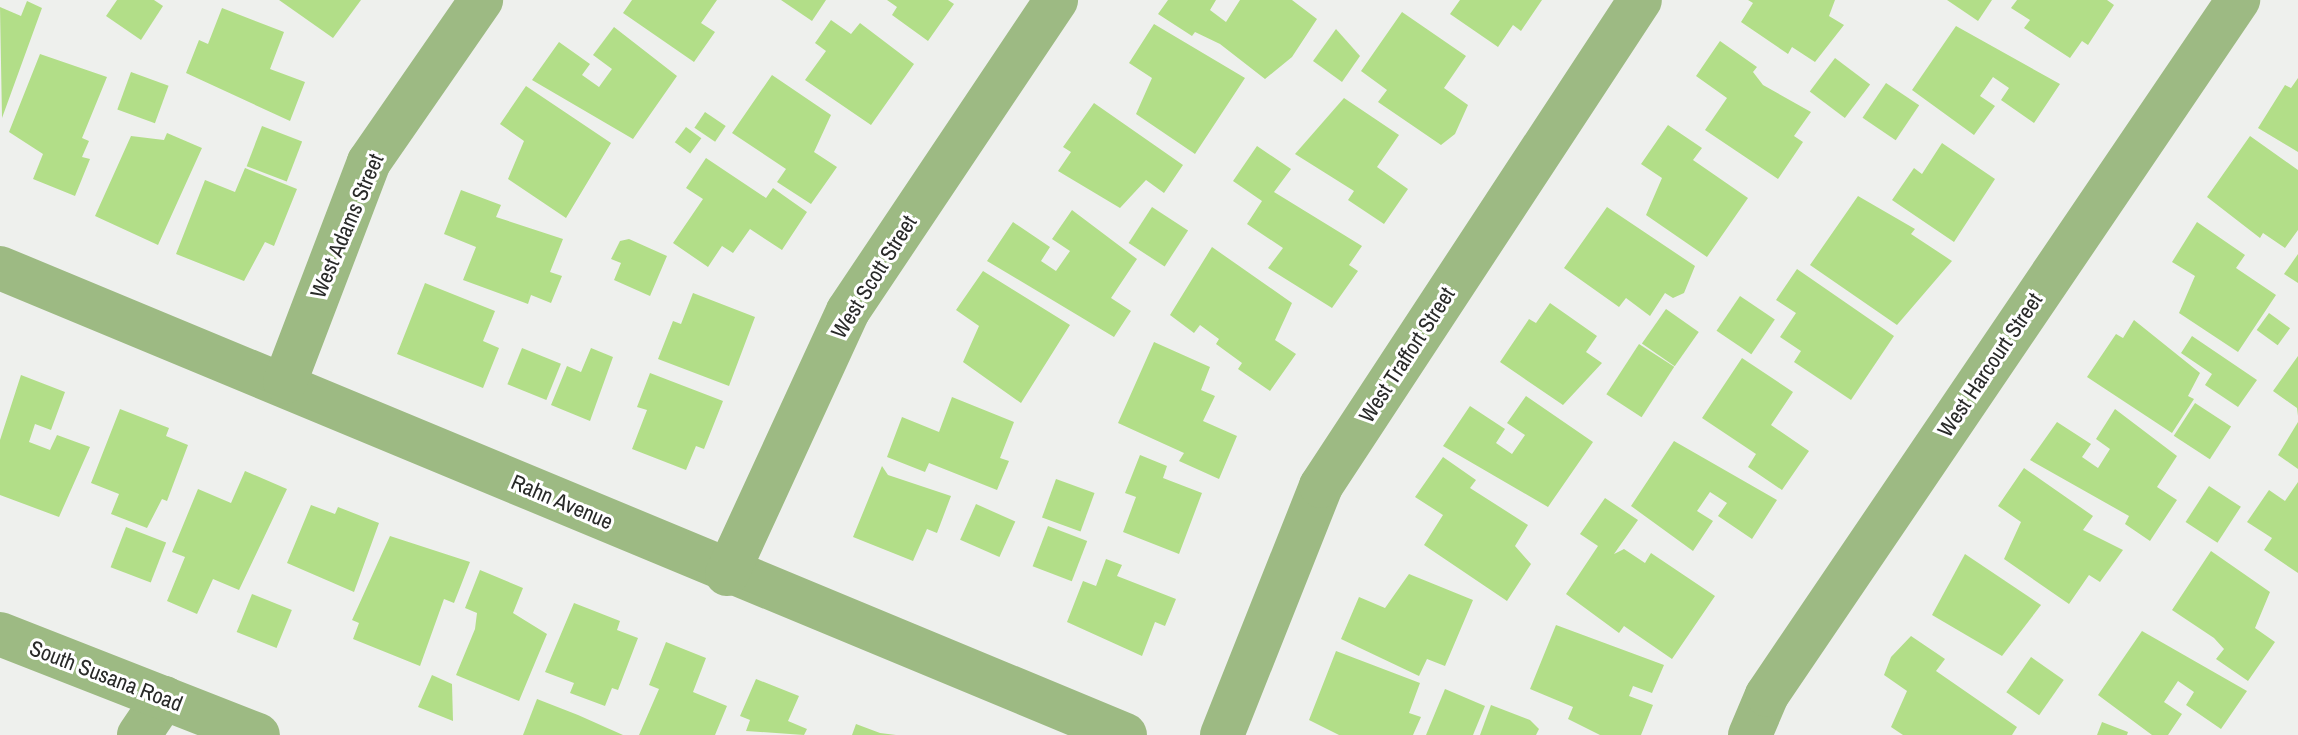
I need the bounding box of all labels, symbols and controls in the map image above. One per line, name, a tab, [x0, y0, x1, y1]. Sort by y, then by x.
street label: West Adams Street	[305, 149, 389, 303]
street label: West Scott Street	[826, 211, 922, 343]
street label: West Traffort Street	[1353, 282, 1461, 428]
street label: West Harcourt Street	[1932, 288, 2048, 442]
street label: Rahn Avenue	[507, 469, 617, 535]
street label: South Susana Road	[26, 635, 186, 717]

